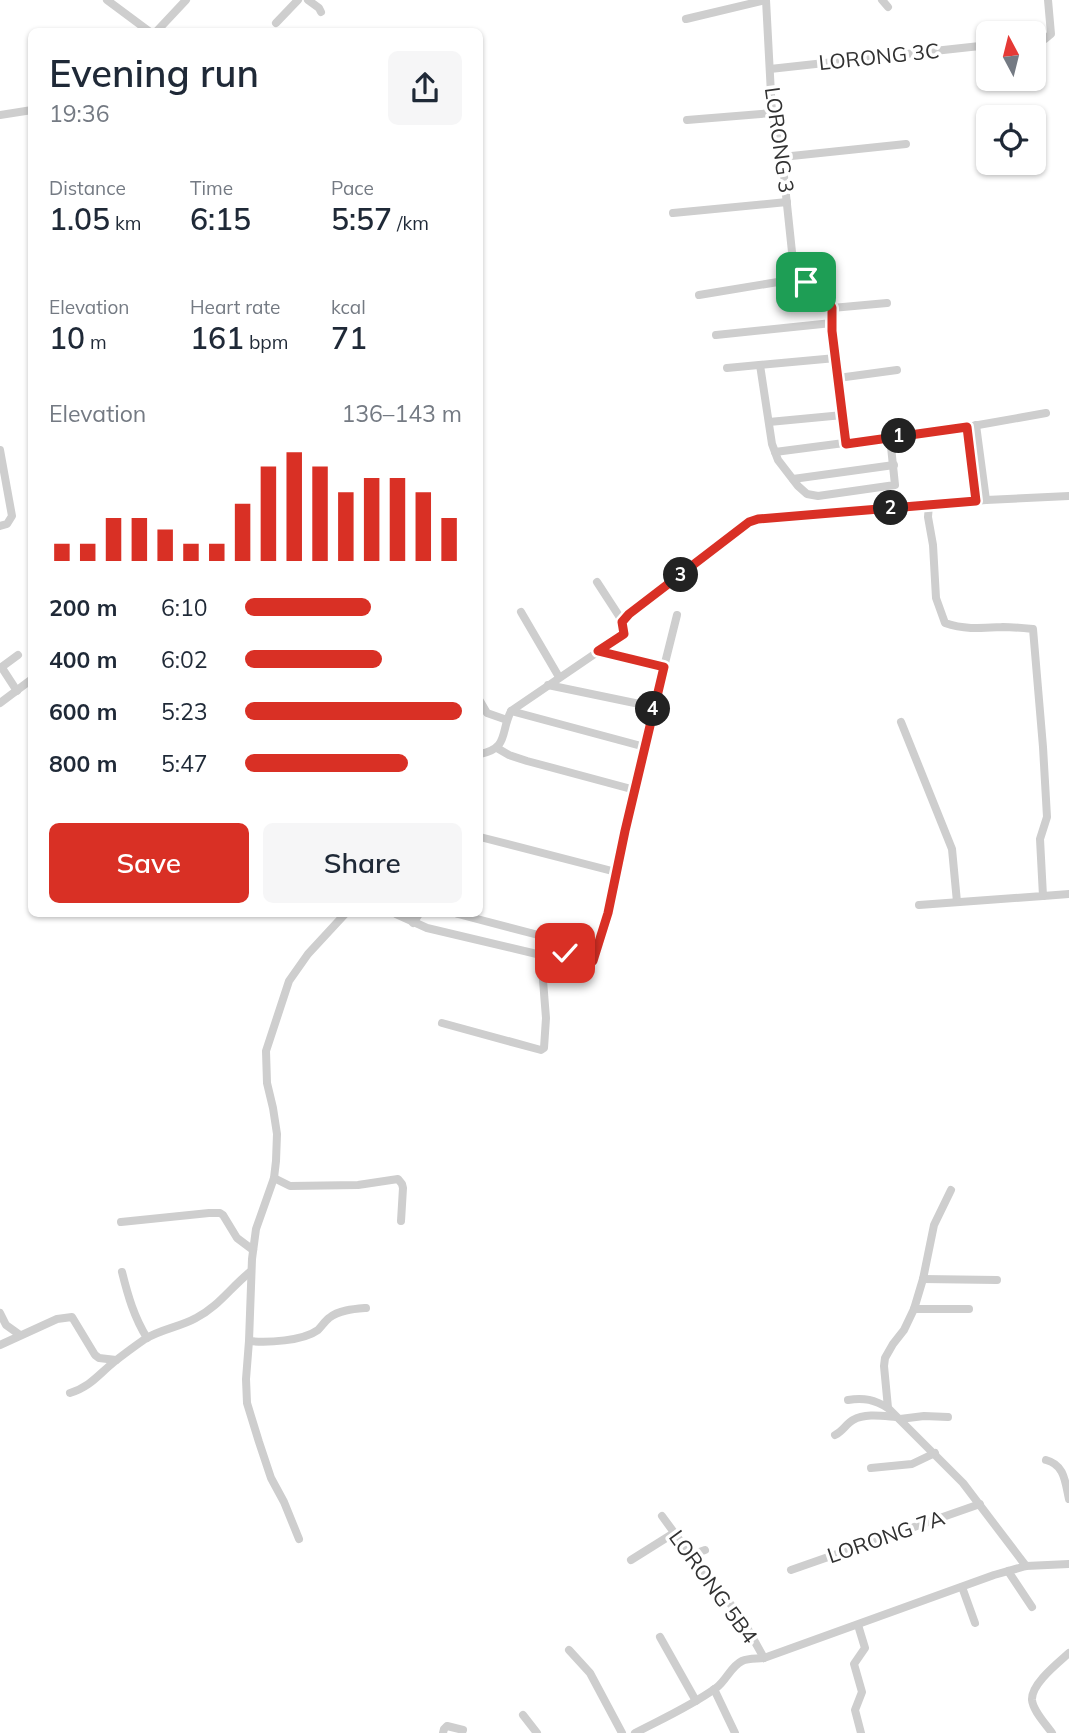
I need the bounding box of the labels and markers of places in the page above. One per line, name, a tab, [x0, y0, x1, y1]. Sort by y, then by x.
pin	[776, 252, 836, 312]
pin: 1	[881, 418, 916, 453]
pin: 2	[874, 490, 908, 526]
pin: 3	[664, 558, 698, 592]
pin: 4	[636, 692, 670, 726]
pin	[535, 923, 595, 983]

